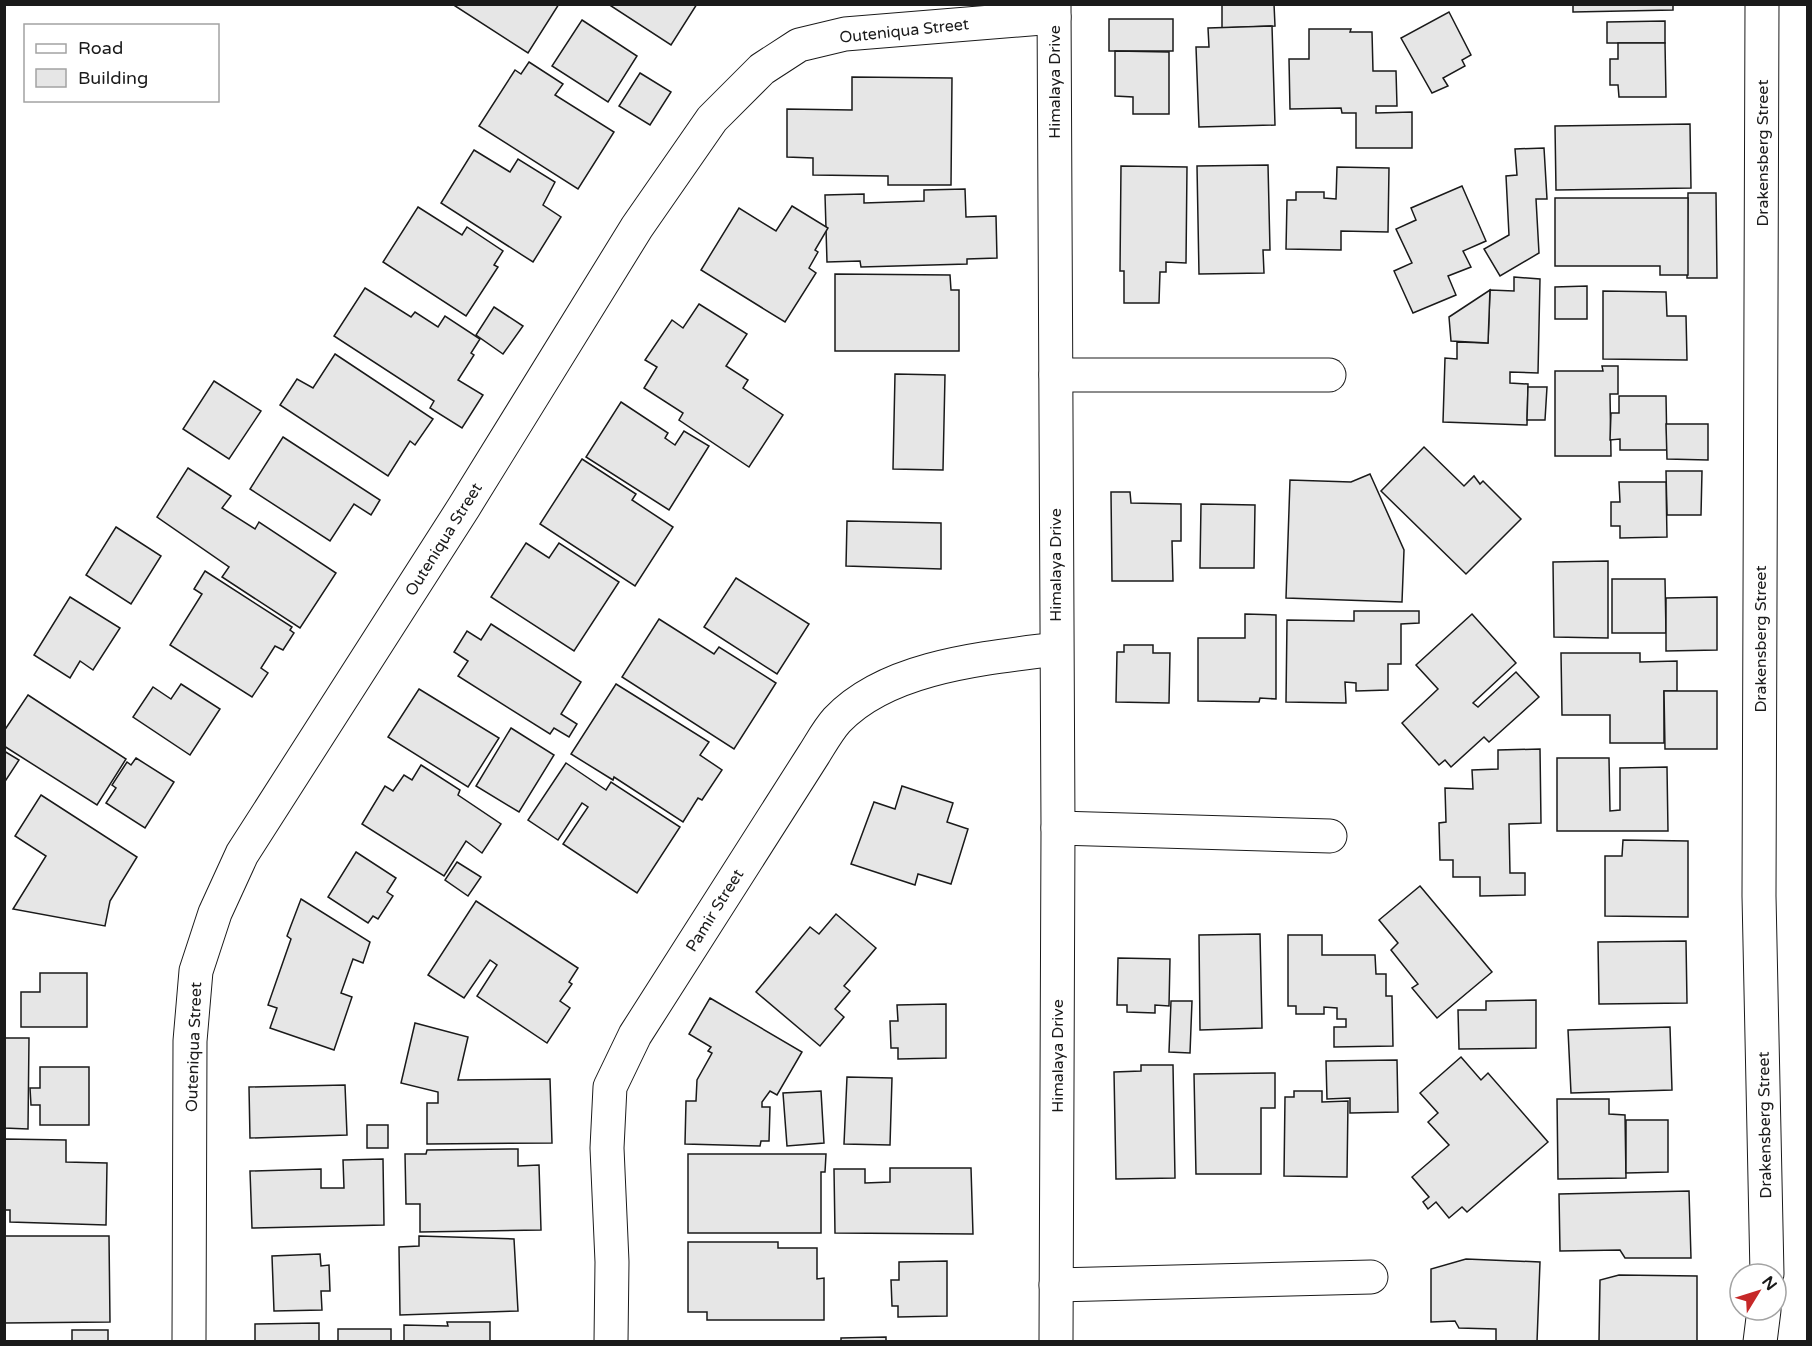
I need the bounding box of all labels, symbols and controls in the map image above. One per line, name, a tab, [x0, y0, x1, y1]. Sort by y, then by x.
street label: Outeniqua Street	[838, 14, 970, 48]
legend	[24, 24, 219, 102]
street label: Himalaya Drive	[1045, 25, 1065, 139]
text: Road	[78, 37, 123, 59]
text: Building	[78, 67, 148, 89]
street label: Drakensberg Street	[1753, 79, 1773, 227]
street label: Outeniqua Street	[401, 479, 487, 600]
street label: Himalaya Drive	[1046, 508, 1066, 622]
street label: Drakensberg Street	[1751, 565, 1771, 713]
street label: Pamir Street	[681, 865, 748, 956]
street label: Outeniqua Street	[182, 982, 206, 1112]
street label: Himalaya Drive	[1048, 999, 1068, 1113]
street label: Drakensberg Street	[1754, 1051, 1776, 1199]
north arrow	[1728, 1262, 1788, 1322]
text: N	[1757, 1272, 1781, 1295]

